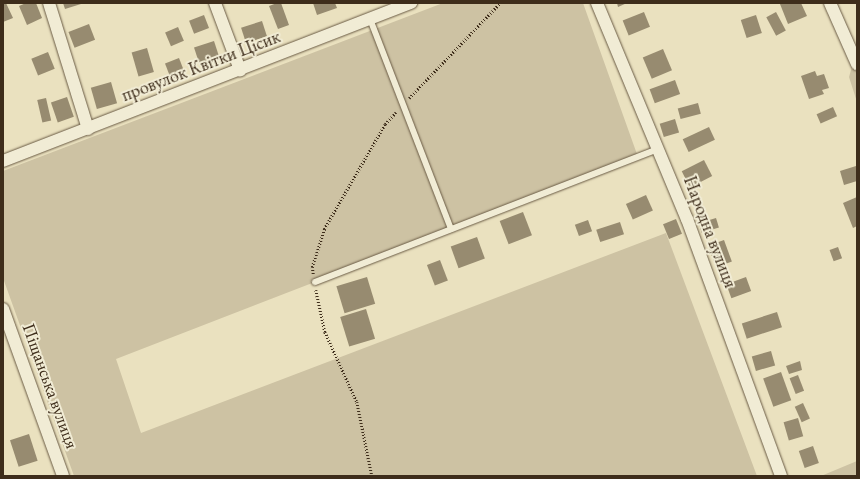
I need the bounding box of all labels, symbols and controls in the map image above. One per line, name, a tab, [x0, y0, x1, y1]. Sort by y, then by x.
street label: провулок Квітки Цісик	[118, 26, 284, 106]
street label: Народна вулиця	[679, 173, 741, 291]
street label: Піщанська вулиця	[17, 320, 83, 452]

